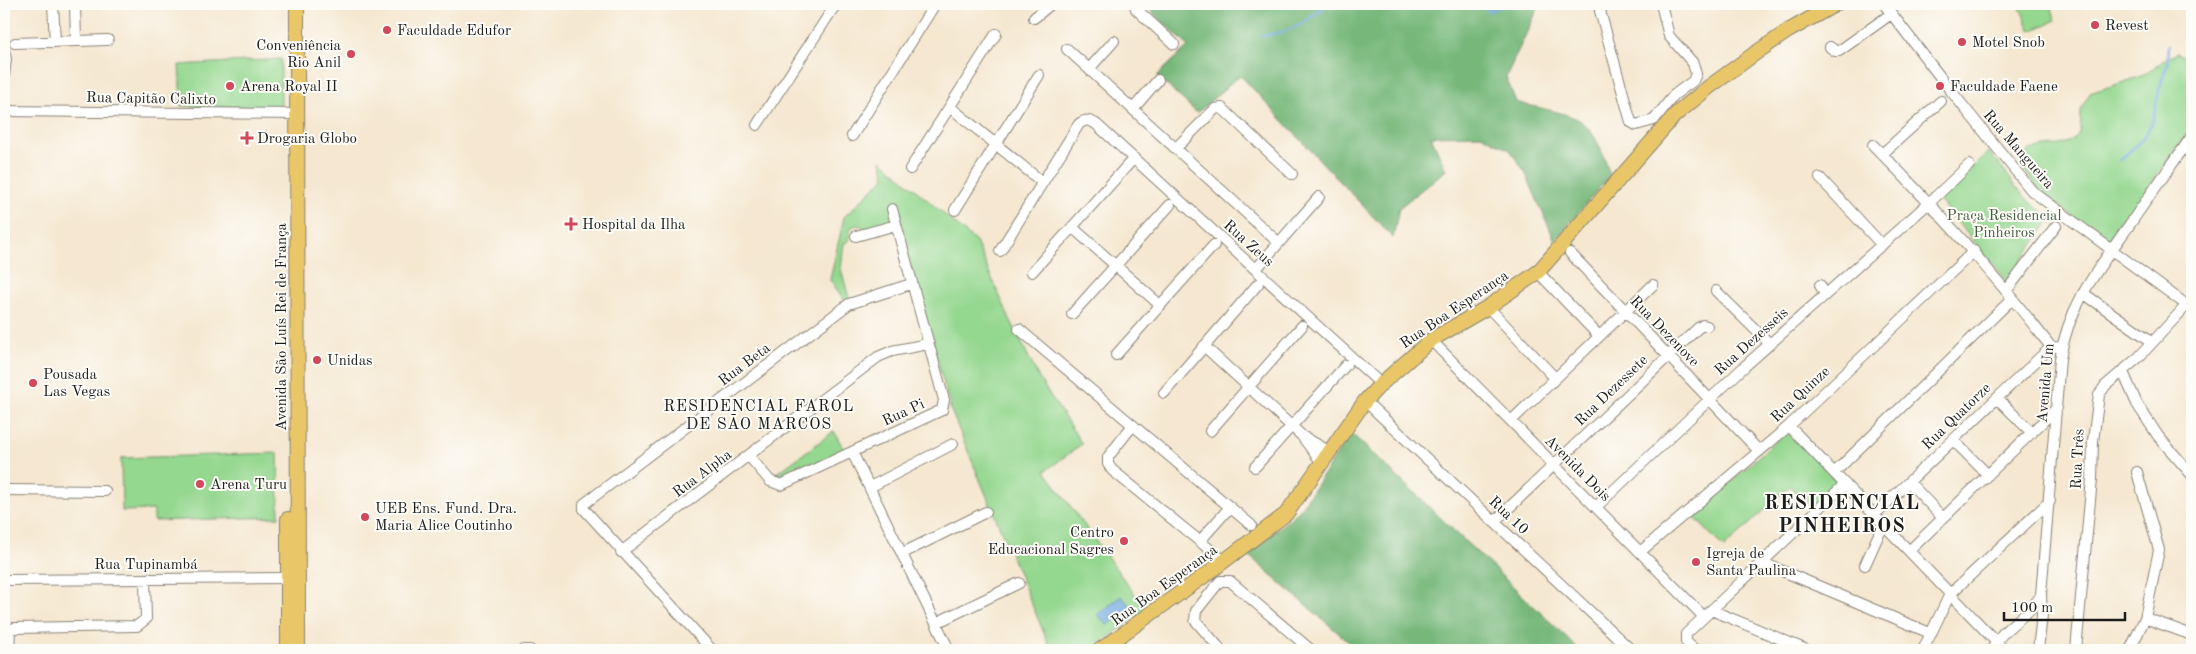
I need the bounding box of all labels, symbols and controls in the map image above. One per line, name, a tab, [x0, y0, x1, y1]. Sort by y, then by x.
marker: Revest	[2089, 19, 2101, 31]
place label: Revest	[2105, 19, 2149, 34]
marker: Faculdade Edufor	[381, 24, 393, 36]
place label: Faculdade Edufor	[397, 24, 511, 39]
marker: Motel Snob	[1956, 36, 1968, 48]
place label: Motel Snob	[1972, 36, 2045, 51]
place label: Conveniência Rio Anil	[256, 39, 342, 71]
marker: Conveniência Rio Anil	[345, 48, 357, 60]
marker: Arena Royal II	[224, 80, 236, 92]
place label: Arena Royal II	[240, 80, 337, 95]
marker: Faculdade Faene	[1934, 80, 1946, 92]
place label: Faculdade Faene	[1950, 80, 2058, 95]
street label: Rua Capitão Calixto	[86, 91, 216, 108]
street label: Rua Mangueira	[1980, 108, 2056, 193]
marker: Drogaria Globo	[241, 132, 253, 144]
place label: Drogaria Globo	[257, 132, 357, 147]
park label: Praça Residencial Pinheiros	[1947, 209, 2062, 241]
marker: Hospital da Ilha	[564, 217, 578, 231]
place label: Hospital da Ilha	[582, 218, 686, 233]
street label: Rua Zeus	[1220, 218, 1276, 270]
street label: Avenida São Luís Rei de França	[275, 222, 290, 431]
street label: Rua Boa Esperança	[1398, 268, 1512, 352]
street label: Rua Dezenove	[1627, 294, 1701, 370]
street label: Rua Dezesseis	[1712, 305, 1792, 379]
street label: Rua Beta	[716, 341, 774, 389]
street label: Avenida Um	[2036, 343, 2057, 424]
street label: Rua Dezessete	[1573, 353, 1651, 429]
marker: Unidas	[311, 354, 323, 366]
place label: Unidas	[327, 354, 373, 369]
street label: Rua Quinze	[1769, 364, 1833, 426]
place label: Pousada Las Vegas	[43, 368, 110, 400]
marker: Pousada Las Vegas	[27, 377, 39, 389]
street label: Rua Quatorze	[1920, 381, 1994, 453]
street label: Rua Pi	[880, 397, 927, 430]
district label: RESIDENCIAL FAROL DE SÃO MARCOS	[663, 399, 855, 433]
street label: Rua Três	[2069, 428, 2088, 490]
street label: Avenida Dois	[1541, 433, 1613, 505]
street label: Rua Alpha	[671, 447, 736, 501]
marker: Arena Turu	[194, 478, 206, 490]
place label: Arena Turu	[210, 478, 287, 493]
street label: Rua 10	[1485, 494, 1531, 538]
district label: RESIDENCIAL PINHEIROS	[1764, 494, 1920, 537]
place label: UEB Ens. Fund. Dra. Maria Alice Coutinho	[375, 502, 517, 534]
marker: UEB Ens. Fund. Dra. Maria Alice Coutinho	[359, 511, 371, 523]
place label: Centro Educacional Sagres	[988, 526, 1114, 558]
marker: Centro Educacional Sagres	[1118, 535, 1130, 547]
street label: Rua Boa Esperança	[1109, 543, 1221, 630]
place label: Igreja de Santa Paulina	[1706, 547, 1797, 579]
marker: Igreja de Santa Paulina	[1690, 556, 1702, 568]
street label: Rua Tupinambá	[94, 558, 198, 573]
scale bar	[2004, 589, 2125, 621]
text: 100 m	[2011, 601, 2053, 616]

